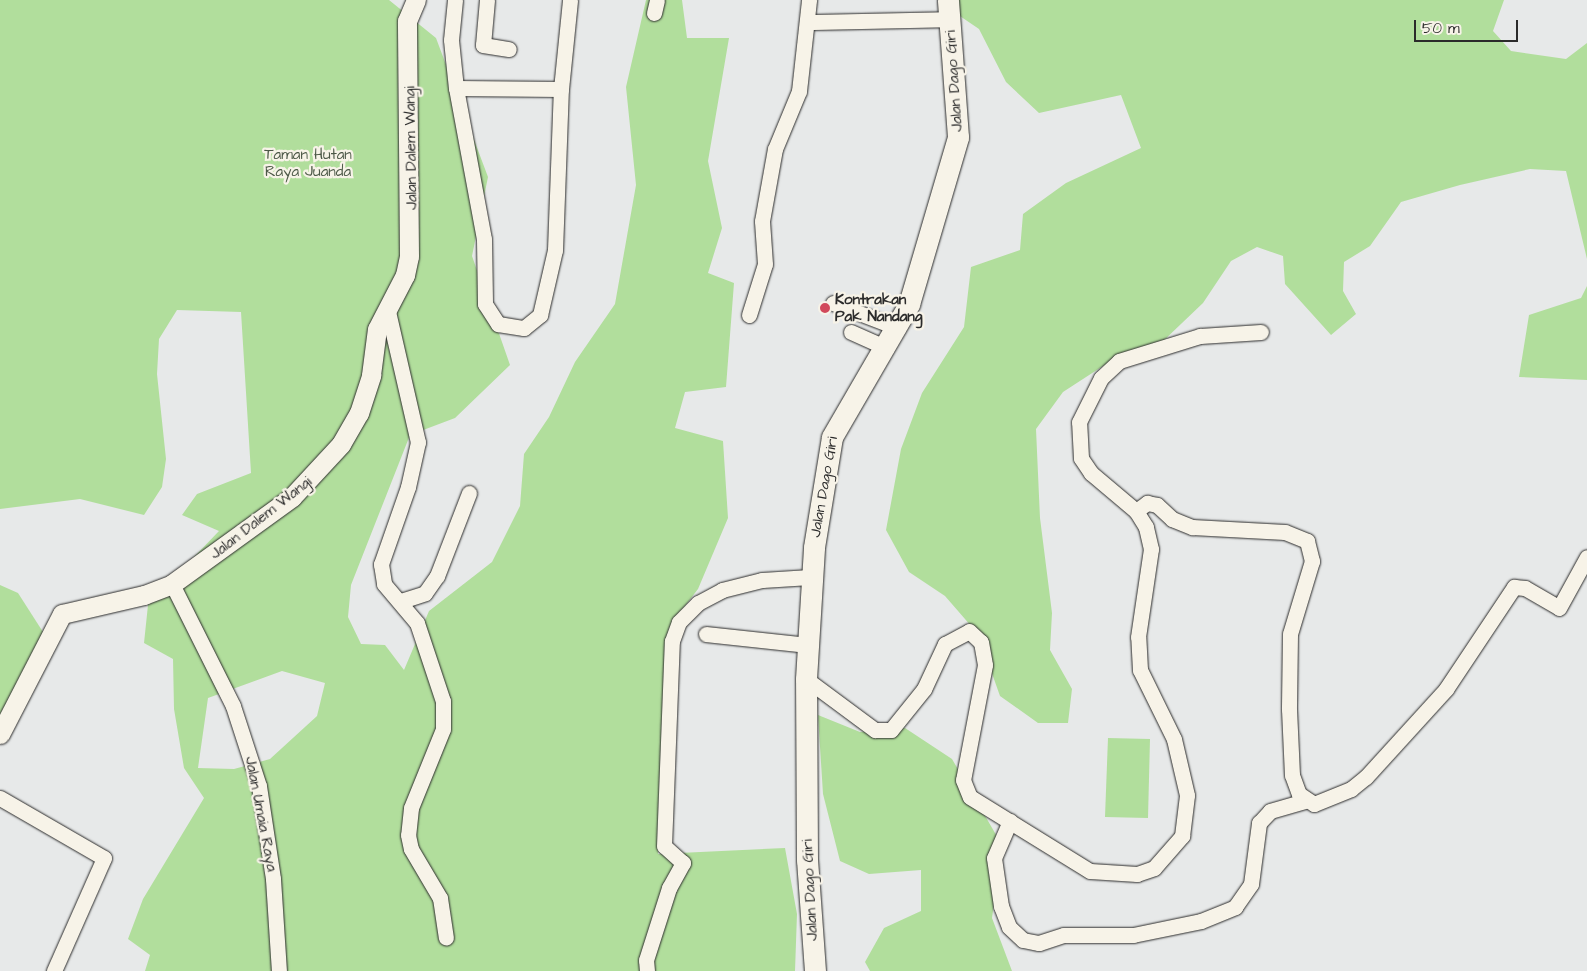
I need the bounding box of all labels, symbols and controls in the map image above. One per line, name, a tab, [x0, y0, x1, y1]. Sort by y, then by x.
scale bar	[1417, 10, 1521, 42]
text: 50 m	[1422, 18, 1460, 39]
street label: Jalan Dago Giri	[941, 30, 967, 132]
street label: Jalan Dalem Wangi	[401, 86, 421, 210]
park label: Taman Hutan Raya Juanda	[264, 145, 352, 180]
place label: Kontrakan Pak Nandang	[835, 290, 923, 325]
marker: Kontrakan Pak Nandang	[819, 302, 831, 314]
street label: Jalan Dago Giri	[806, 435, 842, 539]
street label: Jalan Dalem Wangi	[207, 473, 315, 563]
street label: Jalan Umaia Raya	[241, 755, 281, 873]
street label: Jalan Dago Giri	[798, 839, 822, 941]

